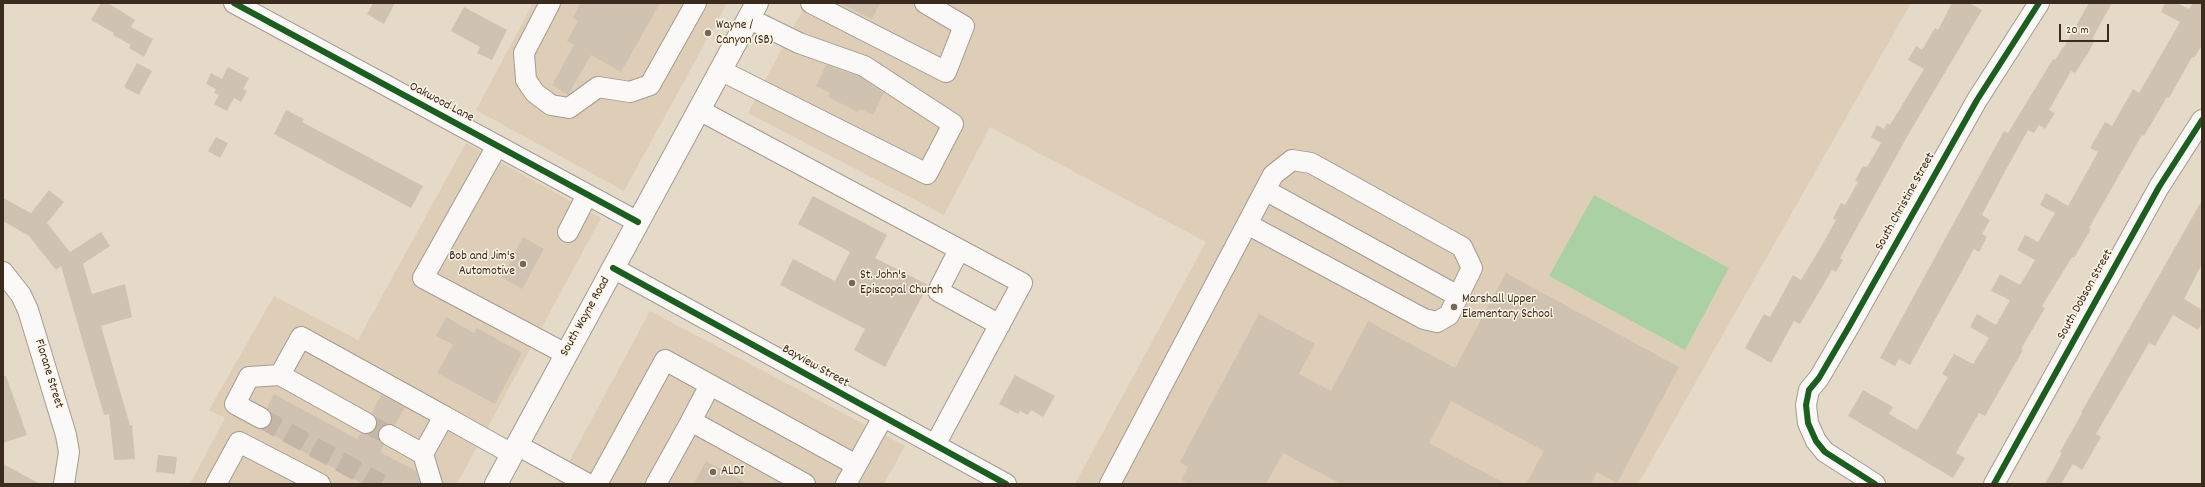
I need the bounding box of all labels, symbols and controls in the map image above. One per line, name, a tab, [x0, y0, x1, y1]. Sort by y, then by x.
scale bar	[2061, 16, 2111, 42]
place label: Wayne / Canyon (SB)	[716, 18, 773, 49]
text: 20 m	[2066, 22, 2089, 39]
marker: Wayne / Canyon (SB)	[703, 28, 713, 38]
street label: Oakwood Lane	[406, 79, 476, 127]
street label: South Christine Street	[1873, 150, 1939, 254]
street label: South Dobson Street	[2055, 247, 2117, 343]
place label: Bob and Jim's Automotive	[449, 249, 515, 280]
marker: Bob and Jim's Automotive	[518, 259, 528, 269]
place label: St. John's Episcopal Church	[860, 268, 943, 299]
street label: South Wayne Road	[558, 274, 614, 360]
marker: St. John's Episcopal Church	[847, 278, 857, 288]
place label: Marshall Upper Elementary School	[1462, 292, 1553, 323]
marker: Marshall Upper Elementary School	[1449, 302, 1459, 312]
street label: Florane Street	[30, 337, 66, 411]
street label: Bayview Street	[779, 342, 851, 392]
place label: ALDI	[721, 464, 744, 480]
marker: ALDI	[708, 467, 718, 477]

